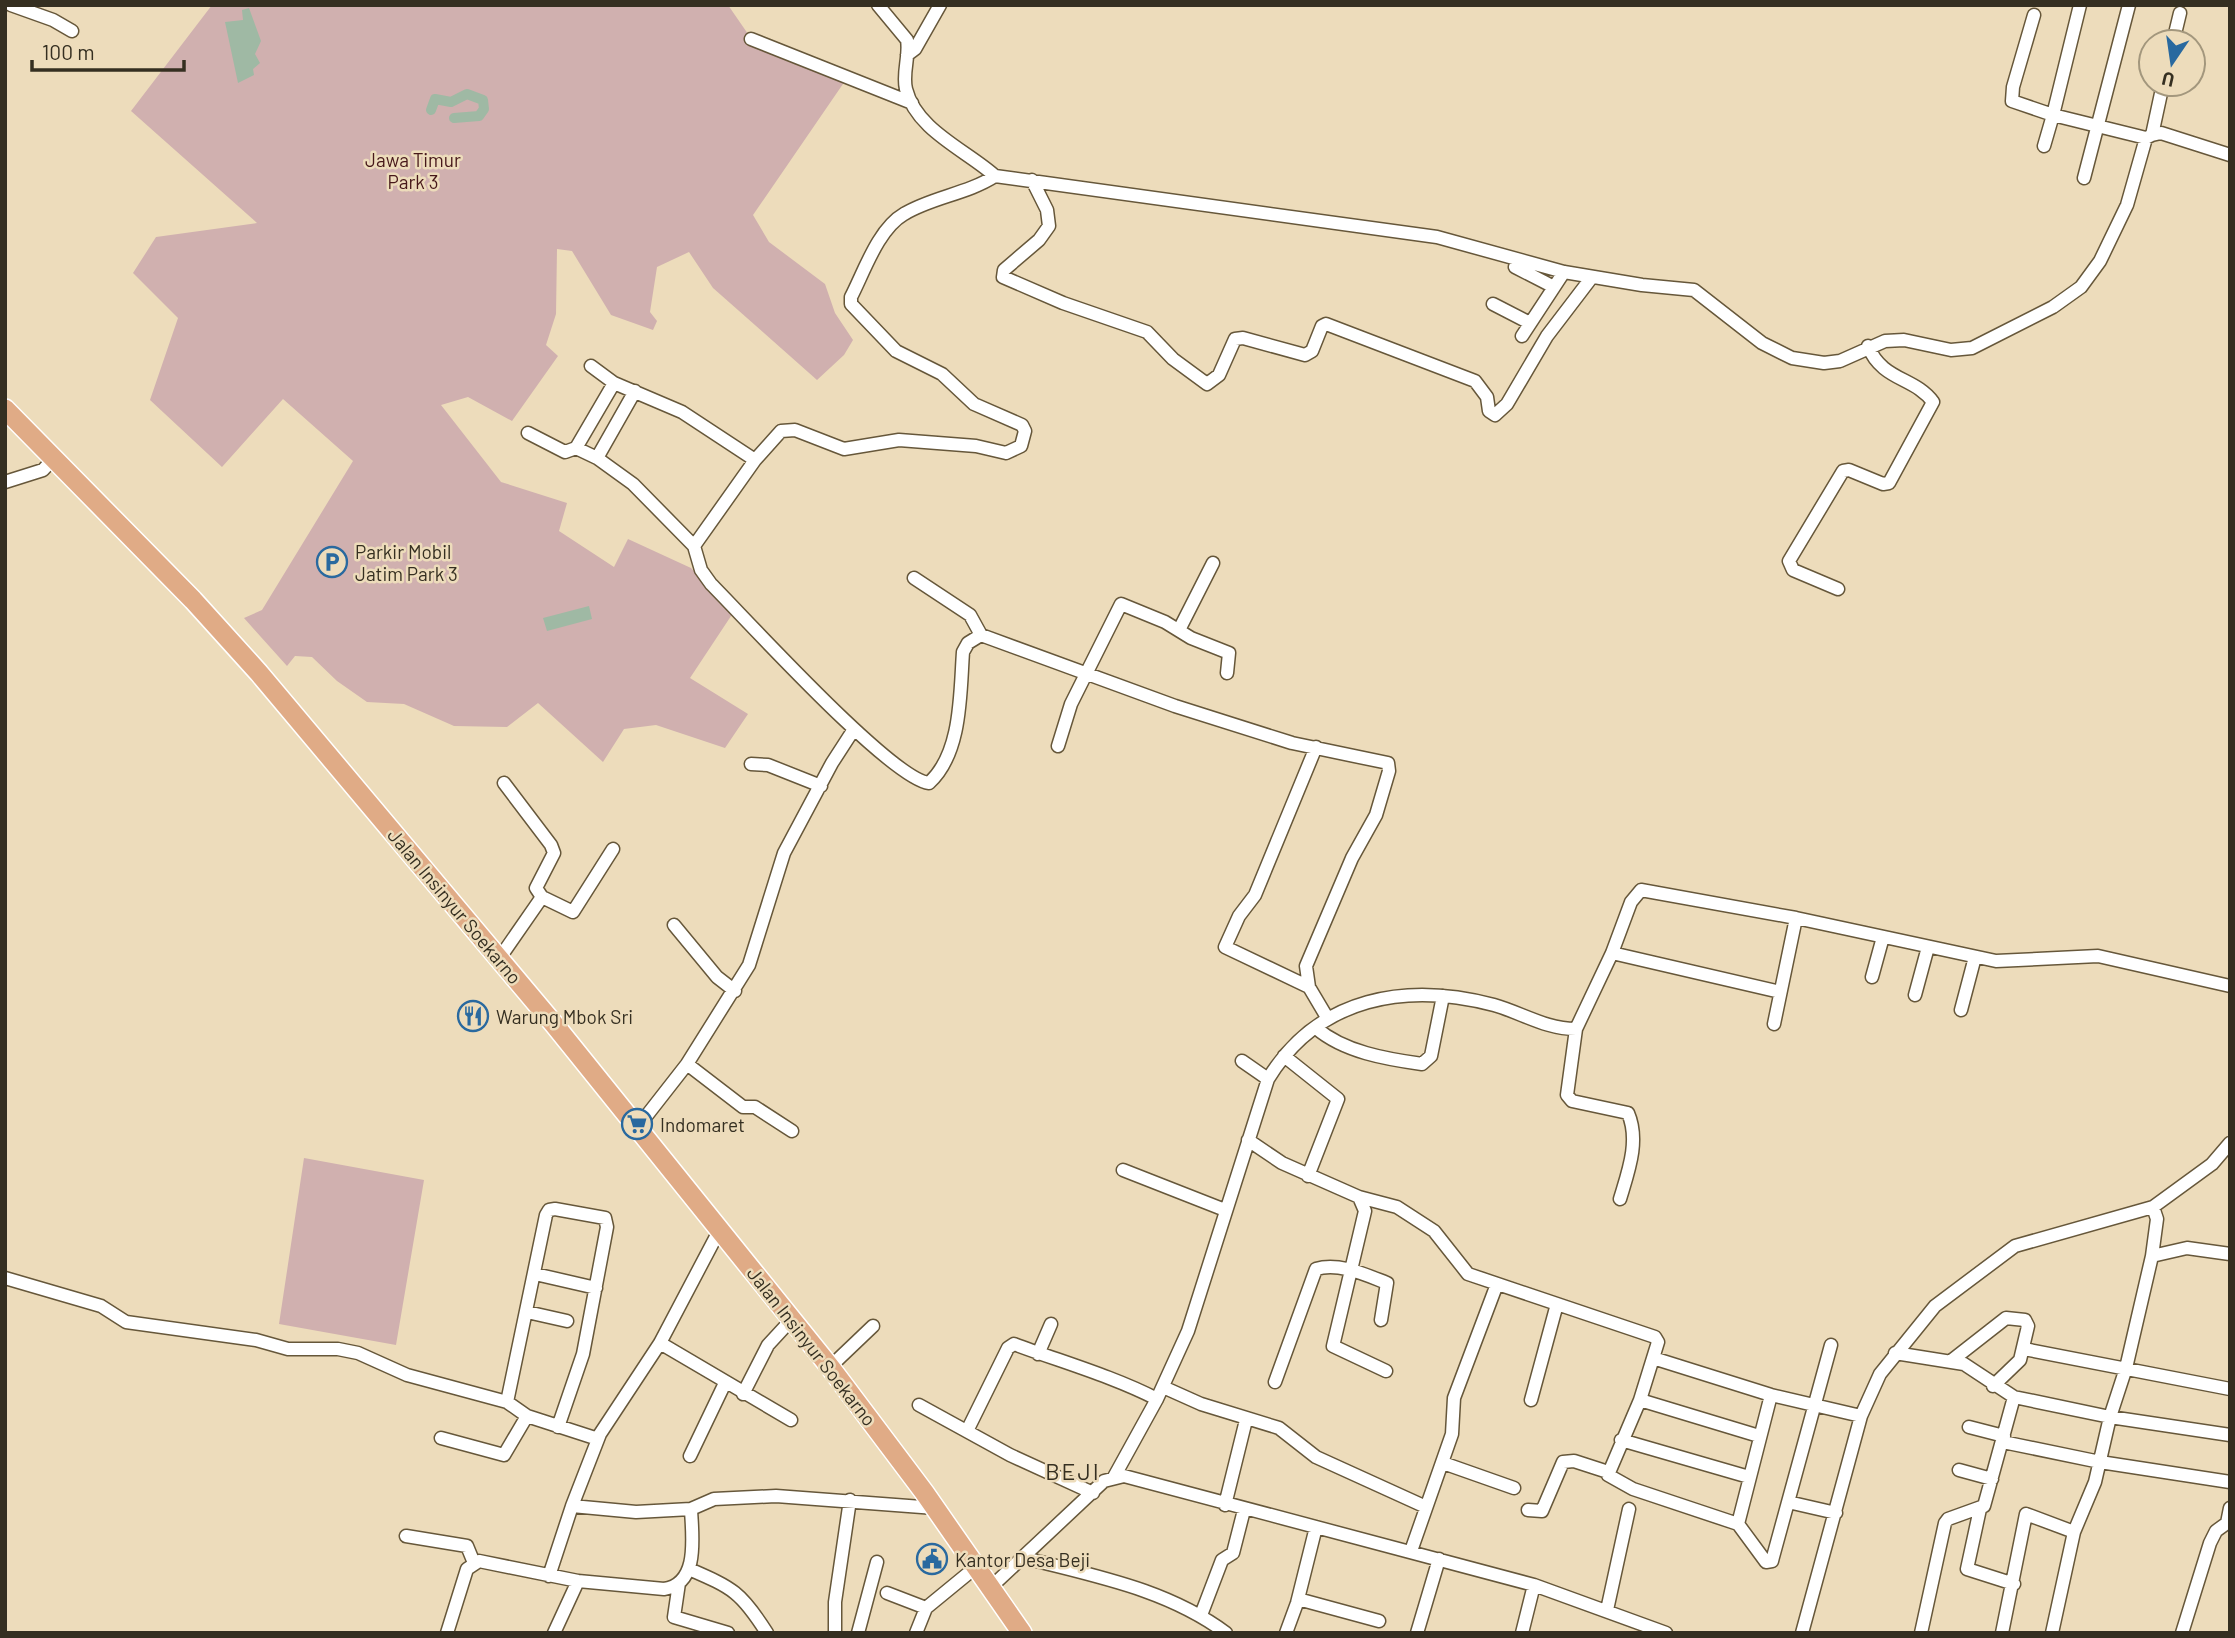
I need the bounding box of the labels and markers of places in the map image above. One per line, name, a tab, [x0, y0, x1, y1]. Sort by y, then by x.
place label: Parkir Mobil Jatim Park 3	[355, 540, 458, 585]
parking icon: Parkir Mobil Jatim Park 3	[315, 545, 349, 579]
restaurant icon: Warung Mbok Sri	[456, 999, 490, 1033]
place label: Warung Mbok Sri	[496, 1005, 633, 1028]
supermarket icon: Indomaret	[620, 1107, 654, 1141]
place label: Indomaret	[660, 1113, 745, 1136]
public building icon: Kantor Desa Beji	[915, 1542, 949, 1576]
place label: Kantor Desa Beji	[955, 1548, 1090, 1571]

